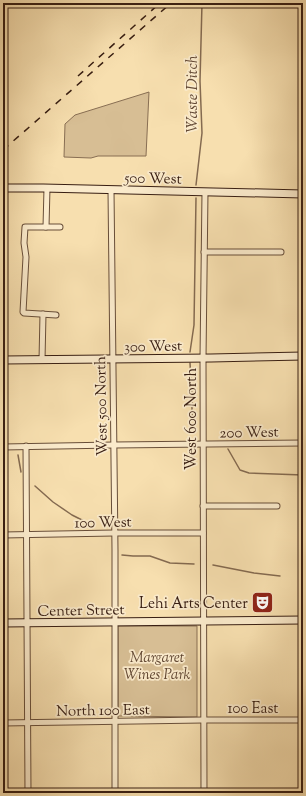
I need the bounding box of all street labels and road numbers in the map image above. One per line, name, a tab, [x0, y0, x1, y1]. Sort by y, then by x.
street label: 500 West	[123, 168, 182, 190]
street label: 300 West	[124, 336, 182, 359]
street label: West 500 North	[91, 356, 114, 456]
street label: West 600 North	[182, 368, 203, 470]
street label: 200 West	[219, 422, 279, 445]
street label: 100 West	[74, 513, 132, 534]
street label: Center Street	[37, 600, 125, 623]
street label: 100 East	[227, 699, 279, 720]
street label: North 100 East	[56, 700, 150, 723]

